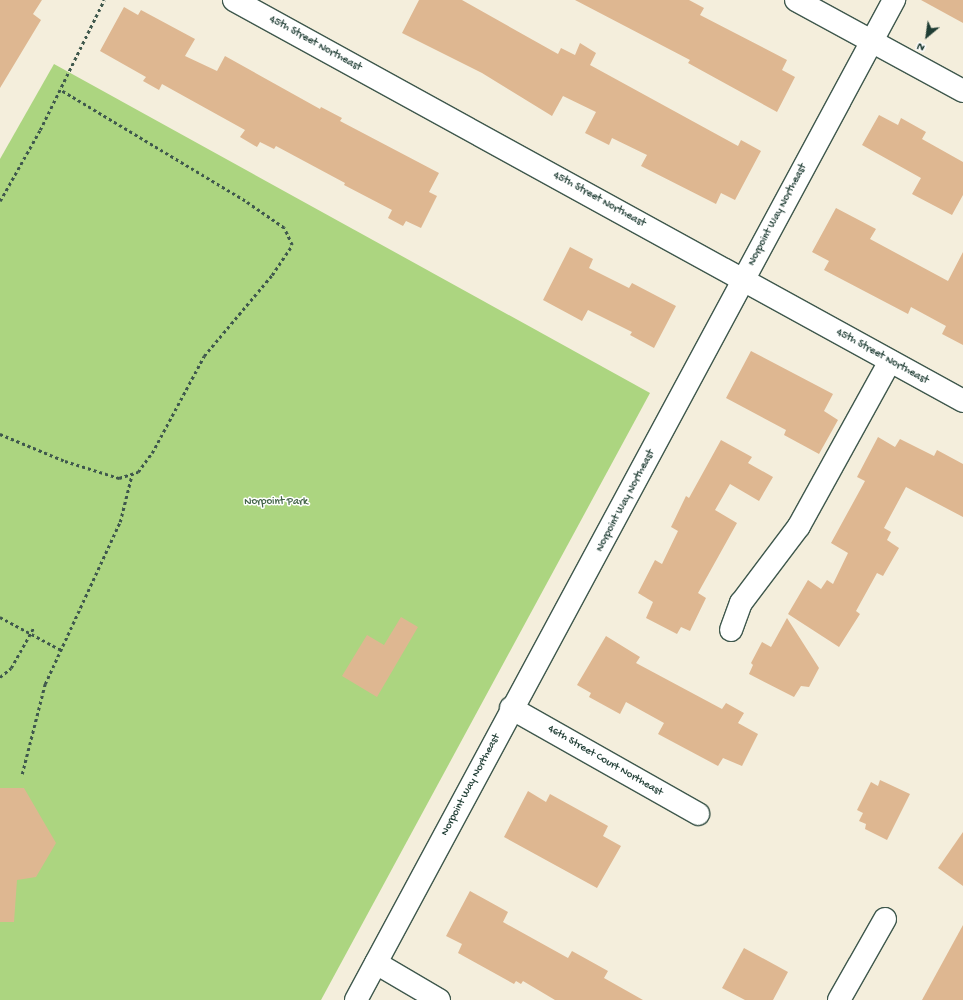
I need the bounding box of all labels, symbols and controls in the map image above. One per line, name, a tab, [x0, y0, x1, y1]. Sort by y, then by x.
street label: 45th Street Northeast	[267, 13, 363, 75]
north arrow	[907, 16, 947, 56]
text: N	[915, 40, 927, 53]
street label: Norpoint Way Northeast	[746, 162, 810, 268]
street label: 45th Street Northeast	[551, 169, 647, 231]
street label: 45th Street Northeast	[834, 326, 930, 388]
street label: Norpoint Way Northeast	[594, 448, 658, 554]
park label: Norpoint Park	[244, 495, 308, 509]
street label: 46th Street Court Northeast	[545, 723, 665, 799]
street label: Norpoint Way Northeast	[439, 732, 503, 838]

